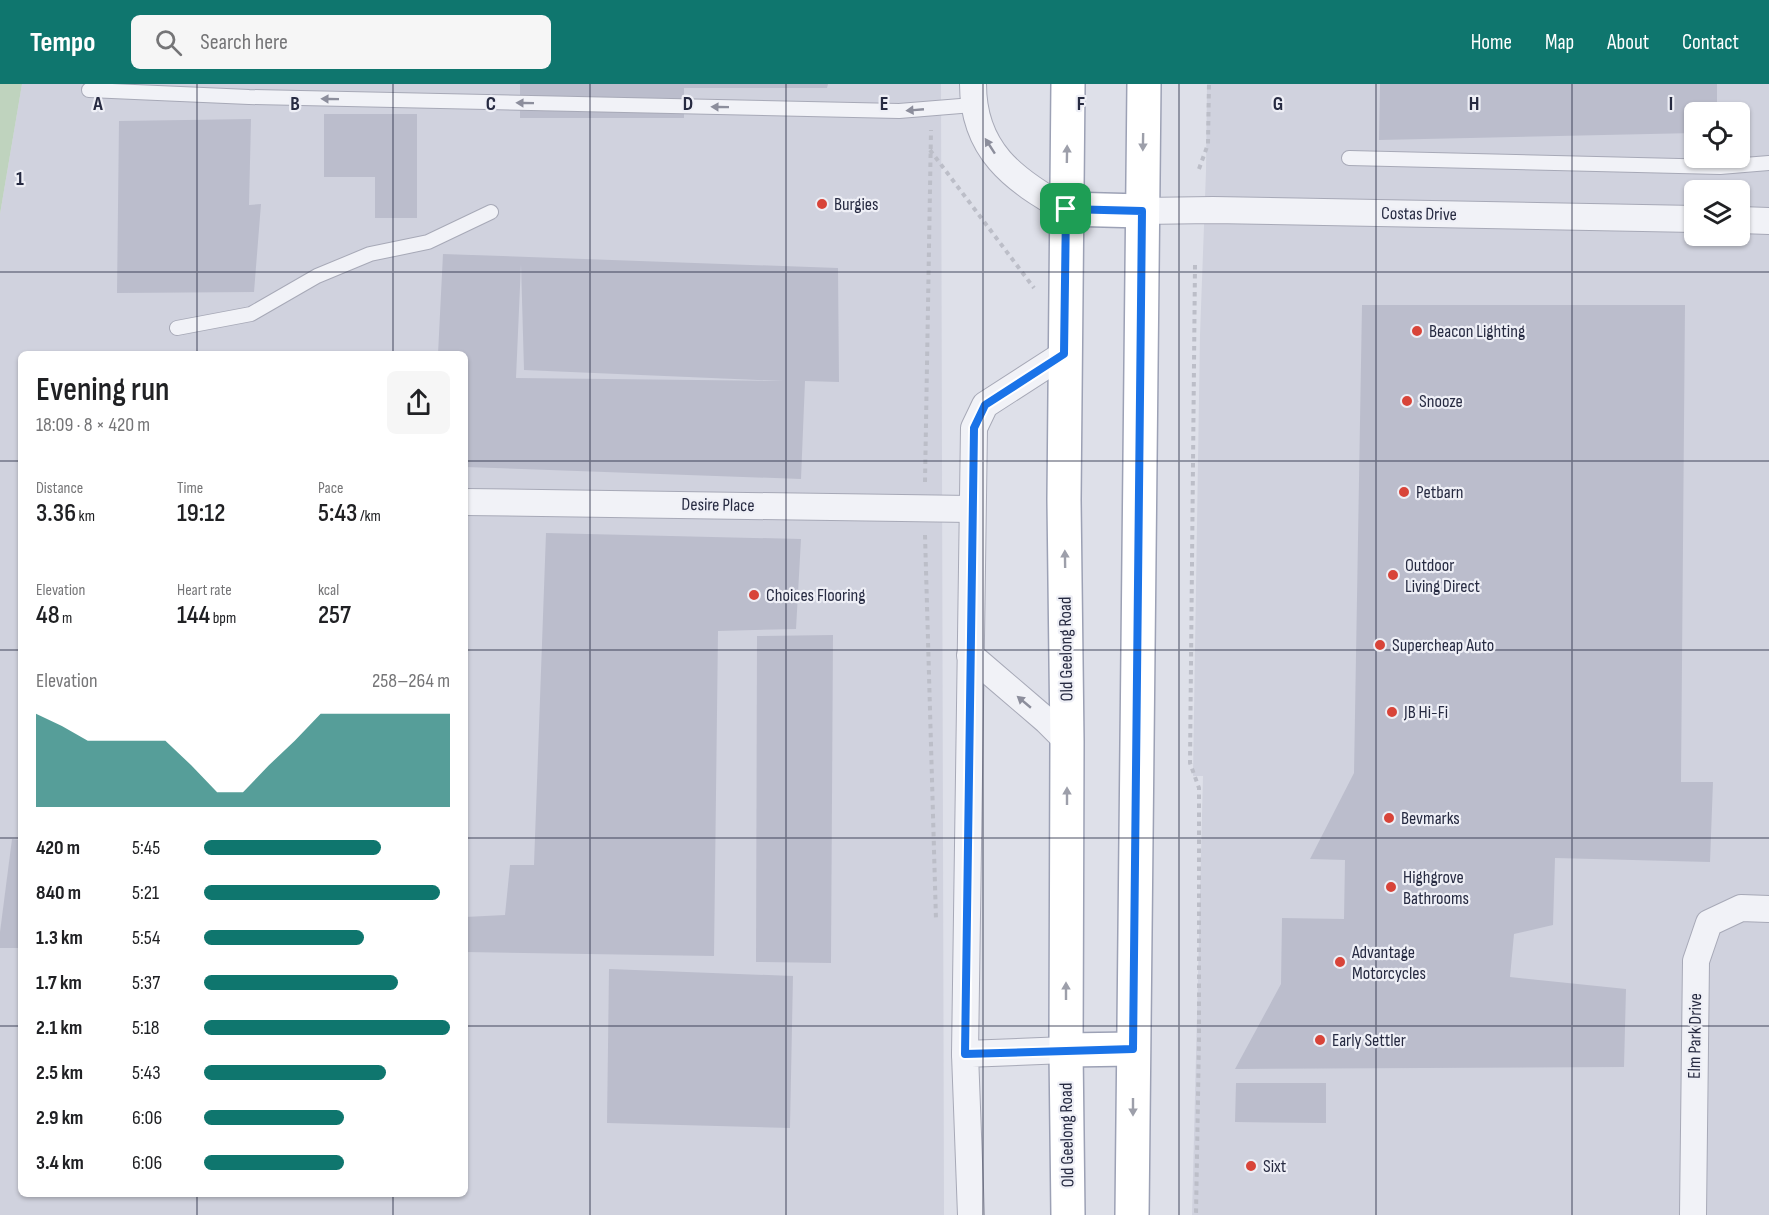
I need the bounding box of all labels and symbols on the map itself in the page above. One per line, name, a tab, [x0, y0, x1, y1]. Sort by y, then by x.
text: A	[92, 92, 103, 116]
text: B	[290, 92, 300, 116]
text: C	[486, 92, 496, 116]
text: D	[683, 92, 693, 116]
text: E	[880, 92, 888, 116]
text: F	[1077, 92, 1085, 116]
text: G	[1273, 92, 1283, 116]
text: H	[1469, 92, 1479, 116]
text: I	[1669, 92, 1673, 116]
one-way arrow	[321, 94, 340, 104]
one-way arrow	[516, 98, 535, 108]
one-way arrow	[711, 102, 730, 112]
one-way arrow	[905, 105, 924, 114]
one-way arrow	[1138, 133, 1148, 152]
one-way arrow	[985, 138, 996, 154]
one-way arrow	[1062, 145, 1072, 164]
text: 1	[16, 167, 24, 191]
pin	[1040, 183, 1091, 234]
place label: Burgies	[834, 194, 878, 215]
marker: Burgies	[815, 197, 829, 211]
street label: Costas Drive	[1381, 203, 1457, 225]
place label: Beacon Lighting	[1429, 321, 1525, 342]
marker: Beacon Lighting	[1410, 324, 1424, 338]
place label: Snooze	[1419, 391, 1463, 412]
marker: Snooze	[1400, 394, 1414, 408]
place label: Petbarn	[1416, 482, 1464, 503]
marker: Petbarn	[1397, 485, 1411, 499]
street label: Desire Place	[681, 494, 755, 516]
one-way arrow	[1060, 550, 1069, 569]
place label: Outdoor Living Direct	[1405, 555, 1480, 597]
marker: Outdoor Living Direct	[1386, 568, 1400, 582]
place label: Choices Flooring	[766, 585, 865, 606]
marker: Choices Flooring	[747, 588, 761, 602]
street label: Old Geelong Road	[1055, 597, 1077, 701]
place label: Supercheap Auto	[1392, 635, 1494, 656]
marker: Supercheap Auto	[1373, 638, 1387, 652]
one-way arrow	[1016, 695, 1032, 708]
place label: JB Hi-Fi	[1403, 702, 1448, 723]
marker: JB Hi-Fi	[1385, 705, 1399, 719]
one-way arrow	[1062, 787, 1072, 806]
place label: Bevmarks	[1401, 808, 1460, 829]
marker: Bevmarks	[1382, 811, 1396, 825]
place label: Highgrove Bathrooms	[1403, 867, 1469, 909]
marker: Highgrove Bathrooms	[1384, 880, 1398, 894]
place label: Advantage Motorcycles	[1351, 942, 1426, 984]
marker: Advantage Motorcycles	[1333, 955, 1347, 969]
one-way arrow	[1061, 982, 1071, 1001]
street label: Elm Park Drive	[1684, 993, 1706, 1079]
place label: Early Settler	[1332, 1030, 1406, 1051]
marker: Early Settler	[1313, 1033, 1327, 1047]
street label: Old Geelong Road	[1056, 1083, 1078, 1187]
one-way arrow	[1128, 1098, 1137, 1117]
place label: Sixt	[1263, 1156, 1287, 1177]
marker: Sixt	[1244, 1159, 1258, 1173]

